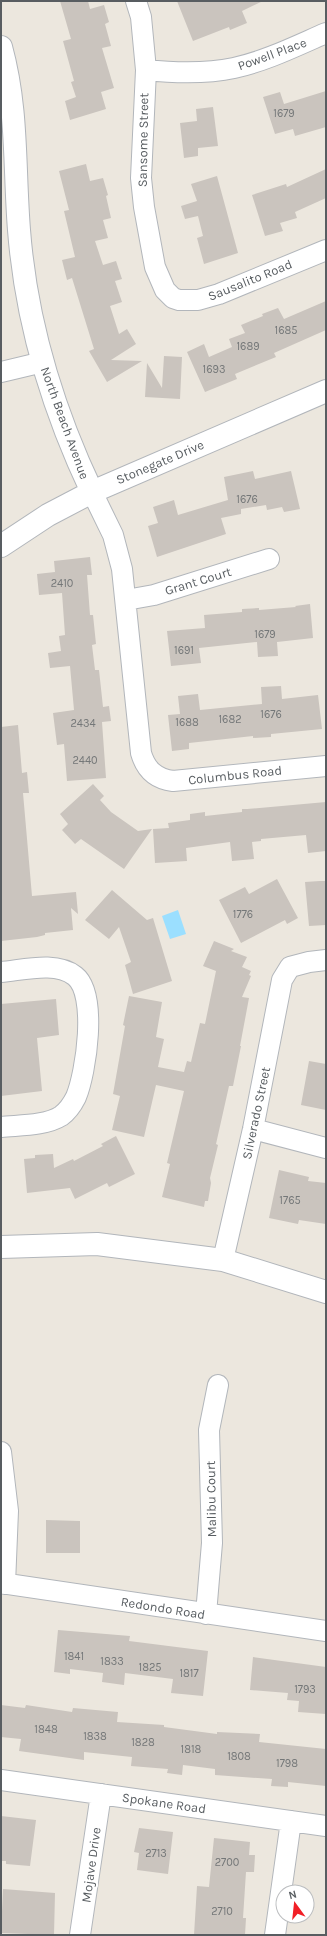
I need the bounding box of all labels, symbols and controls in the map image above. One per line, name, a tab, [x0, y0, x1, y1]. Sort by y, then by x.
street label: Powell Place	[236, 35, 309, 73]
street label: Sansome Street	[135, 93, 151, 187]
house number: 1679	[273, 107, 295, 120]
street label: Sausalito Road	[206, 256, 294, 304]
house number: 1685	[275, 324, 297, 337]
house number: 1689	[236, 340, 260, 353]
house number: 1693	[203, 363, 225, 376]
street label: North Beach Avenue	[38, 365, 92, 482]
street label: Stonegate Drive	[114, 437, 206, 487]
house number: 1676	[236, 493, 258, 506]
street label: Grant Court	[163, 564, 233, 598]
house number: 2410	[51, 577, 73, 590]
house number: 1679	[254, 628, 276, 641]
house number: 1691	[174, 644, 194, 657]
house number: 1676	[260, 708, 282, 721]
house number: 1682	[218, 713, 242, 726]
house number: 1688	[175, 716, 199, 729]
house number: 2434	[70, 717, 96, 730]
house number: 2440	[72, 754, 98, 767]
street label: Columbus Road	[187, 763, 283, 787]
house number: 1776	[233, 908, 253, 921]
street label: Silverado Street	[239, 1065, 273, 1161]
house number: 1765	[279, 1194, 301, 1207]
street label: Malibu Court	[203, 1460, 219, 1538]
street label: Redondo Road	[120, 1594, 206, 1622]
house number: 1841	[64, 1650, 84, 1663]
house number: 1833	[100, 1655, 124, 1668]
house number: 1825	[139, 1661, 161, 1674]
house number: 1817	[179, 1667, 199, 1680]
house number: 1793	[294, 1683, 316, 1696]
house number: 1848	[34, 1723, 58, 1736]
house number: 1838	[83, 1730, 107, 1743]
house number: 1828	[131, 1736, 155, 1749]
house number: 1818	[181, 1743, 202, 1756]
house number: 1808	[227, 1750, 251, 1763]
house number: 1798	[276, 1757, 298, 1770]
street label: Spokane Road	[121, 1790, 207, 1816]
street label: Mojave Drive	[78, 1826, 104, 1904]
house number: 2713	[145, 1847, 167, 1860]
house number: 2700	[215, 1856, 239, 1869]
north arrow	[275, 1884, 315, 1924]
text: N	[287, 1888, 298, 1902]
house number: 2710	[211, 1905, 233, 1918]

